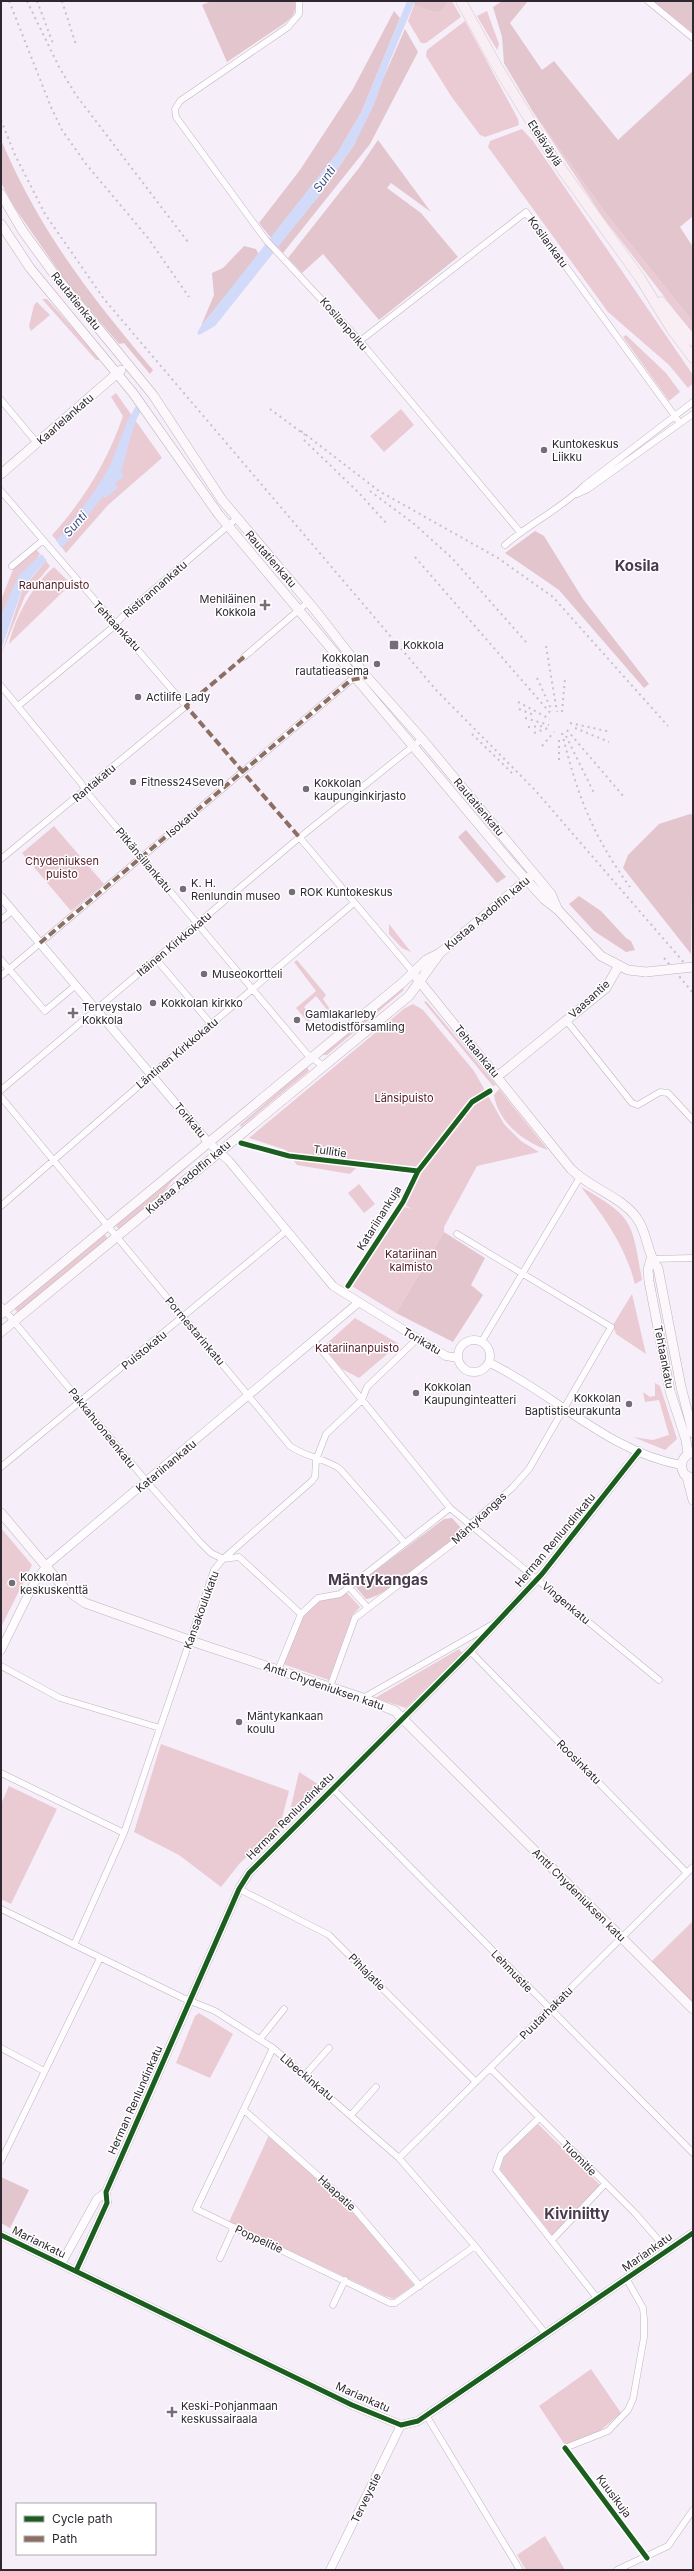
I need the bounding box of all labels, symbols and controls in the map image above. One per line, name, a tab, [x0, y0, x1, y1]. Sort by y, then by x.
street label: Eteläväylä	[525, 117, 565, 169]
water label: Sunti	[309, 162, 339, 195]
street label: Kosilankatu	[525, 214, 571, 270]
street label: Rautatienkatu	[48, 269, 104, 333]
street label: Kosilanpolku	[317, 295, 371, 353]
street label: Kaarlelankatu	[34, 390, 96, 448]
place label: Kuntokeskus Liikku	[552, 437, 619, 464]
marker: Kuntokeskus Liikku	[539, 445, 549, 455]
water label: Sunti	[60, 507, 91, 540]
street label: Rautatienkatu	[242, 528, 300, 590]
district label: Kosila	[615, 556, 659, 575]
street label: Ristirannankatu	[120, 557, 190, 621]
park label: Rauhanpuisto	[19, 578, 90, 592]
place label: Mehiläinen Kokkola	[200, 592, 256, 619]
street label: Tehtaankatu	[90, 598, 144, 654]
marker: Mehiläinen Kokkola	[259, 599, 271, 611]
place label: Kokkola	[403, 638, 444, 652]
marker: Kokkola	[388, 639, 400, 651]
place label: Kokkolan rautatieasema	[295, 651, 369, 678]
marker: Kokkolan rautatieasema	[372, 659, 382, 669]
place label: Actilife Lady	[146, 690, 210, 704]
marker: Actilife Lady	[133, 692, 143, 702]
street label: Rantakatu	[70, 761, 118, 805]
place label: Fitness24Seven	[141, 775, 224, 789]
street label: Rautatienkatu	[451, 775, 507, 839]
place label: Kokkolan kaupunginkirjasto	[314, 776, 407, 803]
marker: Fitness24Seven	[128, 777, 138, 787]
marker: Kokkolan kaupunginkirjasto	[301, 784, 311, 794]
street label: Isokatu	[163, 806, 201, 840]
street label: Pitkänsillankatu	[113, 825, 175, 895]
park label: Chydeniuksen puisto	[25, 854, 99, 881]
street label: Kustaa Aadolfin katu	[442, 873, 532, 953]
place label: K. H. Renlundin museo	[191, 876, 281, 903]
marker: K. H. Renlundin museo	[178, 884, 188, 894]
place label: ROK Kuntokeskus	[300, 885, 393, 899]
marker: ROK Kuntokeskus	[287, 887, 297, 897]
street label: Itäinen Kirkkokatu	[134, 909, 214, 979]
place label: Museokortteli	[212, 967, 283, 981]
marker: Museokortteli	[199, 969, 209, 979]
street label: Vaasantie	[566, 977, 612, 1021]
place label: Kokkolan kirkko	[161, 996, 243, 1010]
marker: Kokkolan kirkko	[148, 998, 158, 1008]
place label: Terveystalo Kokkola	[82, 1000, 143, 1027]
marker: Terveystalo Kokkola	[67, 1007, 79, 1019]
place label: Gamlakarleby Metodistförsamling	[305, 1007, 405, 1034]
street label: Läntinen Kirkkokatu	[133, 1015, 221, 1091]
marker: Gamlakarleby Metodistförsamling	[292, 1015, 302, 1025]
street label: Tehtaankatu	[451, 1022, 503, 1080]
park label: Länsipuisto	[374, 1091, 434, 1105]
street label: Torikatu	[171, 1099, 209, 1141]
street label: Kustaa Aadolfin katu	[143, 1137, 233, 1217]
street label: Tullitie	[312, 1142, 348, 1160]
street label: Katariinankuja	[354, 1183, 404, 1253]
park label: Katariinan kalmisto	[385, 1247, 437, 1274]
street label: Pormestarinkatu	[162, 1294, 228, 1368]
street label: Torikatu	[400, 1324, 444, 1358]
street label: Tehtaankatu	[651, 1324, 677, 1390]
street label: Puistokatu	[118, 1327, 170, 1373]
park label: Katariinanpuisto	[315, 1341, 399, 1355]
place label: Kokkolan Kaupunginteatteri	[424, 1380, 516, 1407]
street label: Pakkahuoneenkatu	[65, 1385, 139, 1471]
marker: Kokkolan Kaupunginteatteri	[411, 1388, 421, 1398]
place label: Kokkolan Baptistiseurakunta	[525, 1391, 621, 1418]
marker: Kokkolan Baptistiseurakunta	[624, 1399, 634, 1409]
street label: Katariinankatu	[133, 1437, 199, 1495]
street label: Mäntykangas	[449, 1489, 510, 1547]
street label: Herman Renlundinkatu	[512, 1490, 598, 1590]
street label: Kansakoulukatu	[180, 1569, 222, 1651]
place label: Kokkolan keskuskenttä	[20, 1570, 88, 1597]
district label: Mäntykangas	[328, 1570, 428, 1589]
marker: Kokkolan keskuskenttä	[7, 1578, 17, 1588]
street label: Vingenkatu	[539, 1579, 593, 1627]
street label: Antti Chydeniuksen katu	[262, 1659, 386, 1713]
place label: Mäntykankaan koulu	[247, 1709, 323, 1736]
marker: Mäntykankaan koulu	[234, 1717, 244, 1727]
street label: Roosinkatu	[554, 1737, 604, 1787]
street label: Herman Renlundinkatu	[243, 1769, 337, 1863]
street label: Antti Chydeniuksen katu	[529, 1845, 629, 1945]
street label: Lehmustie	[488, 1947, 536, 1995]
street label: Pihlajatie	[346, 1951, 388, 1993]
street label: Puutarhakatu	[517, 1984, 575, 2042]
street label: Herman Renlundinkatu	[105, 2043, 165, 2157]
street label: Libeckinkatu	[277, 2050, 337, 2104]
street label: Tuomitie	[558, 2137, 600, 2179]
street label: Haapatie	[315, 2172, 359, 2214]
district label: Kiviniitty	[544, 2204, 610, 2223]
street label: Poppelitie	[233, 2222, 285, 2256]
street label: Mariankatu	[10, 2223, 68, 2261]
street label: Mariankatu	[619, 2230, 675, 2274]
street label: Mariankatu	[334, 2379, 392, 2415]
place label: Keski-Pohjanmaan keskussairaala	[181, 2399, 278, 2426]
marker: Keski-Pohjanmaan keskussairaala	[166, 2406, 178, 2418]
street label: Terveystie	[348, 2471, 384, 2525]
street label: Kuusikuja	[593, 2472, 635, 2520]
legend	[16, 2503, 156, 2555]
text: Cycle path	[52, 2511, 113, 2526]
text: Path	[52, 2531, 77, 2546]

